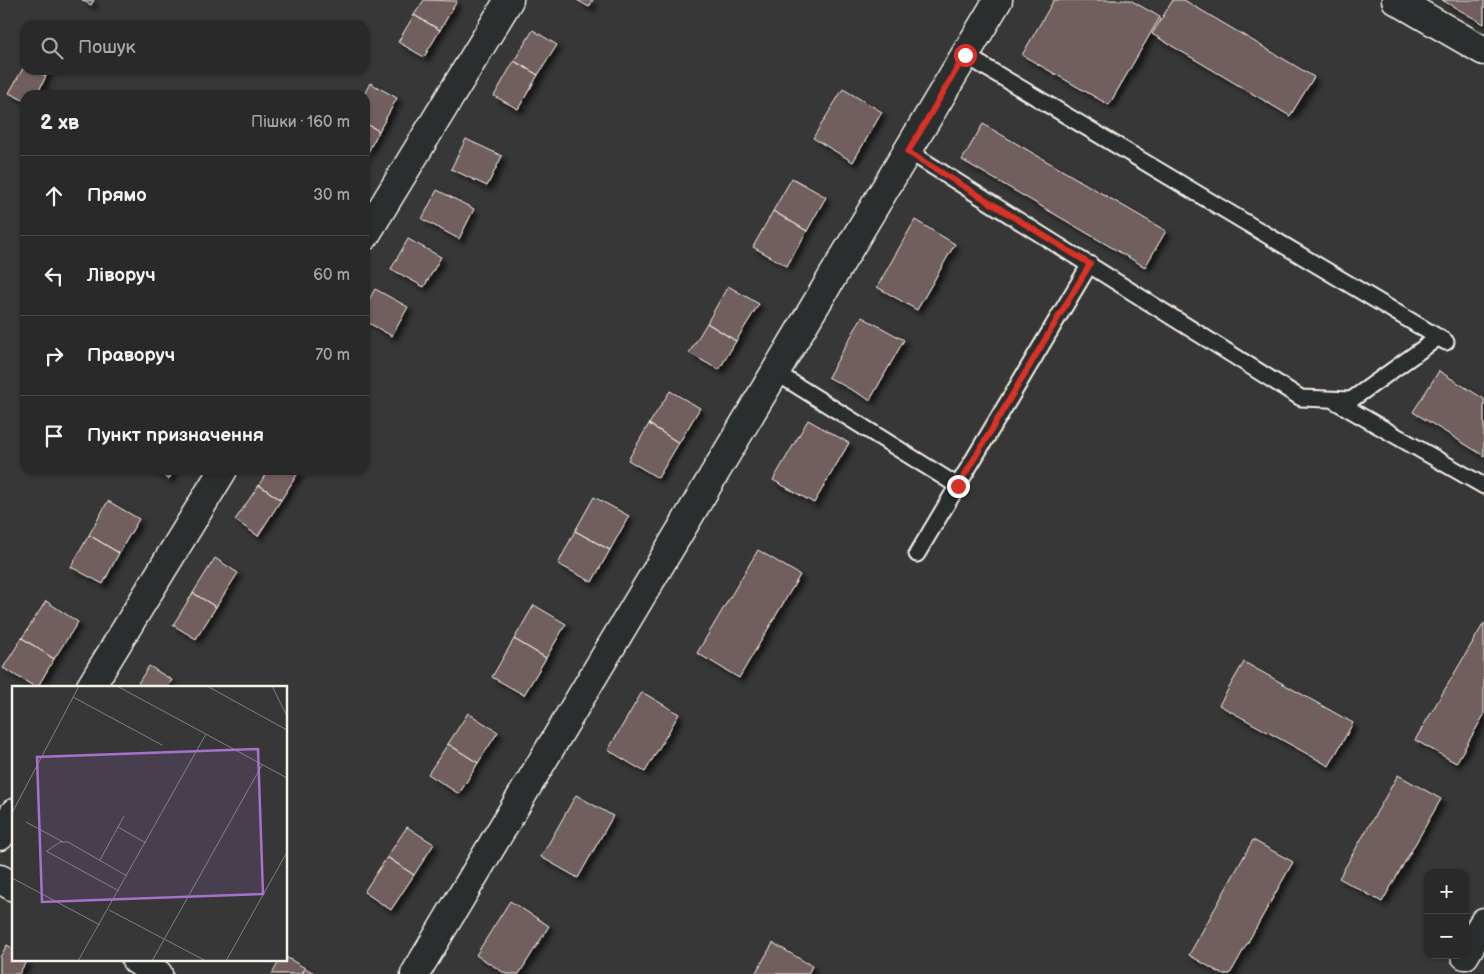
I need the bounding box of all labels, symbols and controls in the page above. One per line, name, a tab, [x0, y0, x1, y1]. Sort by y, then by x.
search box	[20, 20, 370, 75]
icon: search	[38, 34, 66, 62]
text: Пошук	[78, 36, 136, 59]
route start	[954, 44, 977, 67]
text: 2 хв	[40, 110, 79, 135]
text: Пішки · 160 m	[251, 113, 350, 132]
icon: ahead	[40, 182, 68, 210]
text: Прямо	[87, 184, 147, 207]
text: 30 m	[313, 186, 350, 205]
icon: left	[40, 262, 68, 290]
text: Ліворуч	[87, 264, 156, 287]
text: 60 m	[313, 266, 350, 285]
icon: right	[40, 342, 68, 370]
text: Праворуч	[87, 344, 175, 367]
text: 70 m	[315, 346, 350, 365]
icon: arrive	[40, 422, 68, 450]
text: Пункт призначення	[87, 424, 264, 447]
route end	[947, 475, 970, 498]
inset map	[12, 686, 288, 962]
map controls	[1424, 869, 1469, 959]
button: +	[1424, 869, 1469, 914]
button: −	[1424, 914, 1469, 959]

